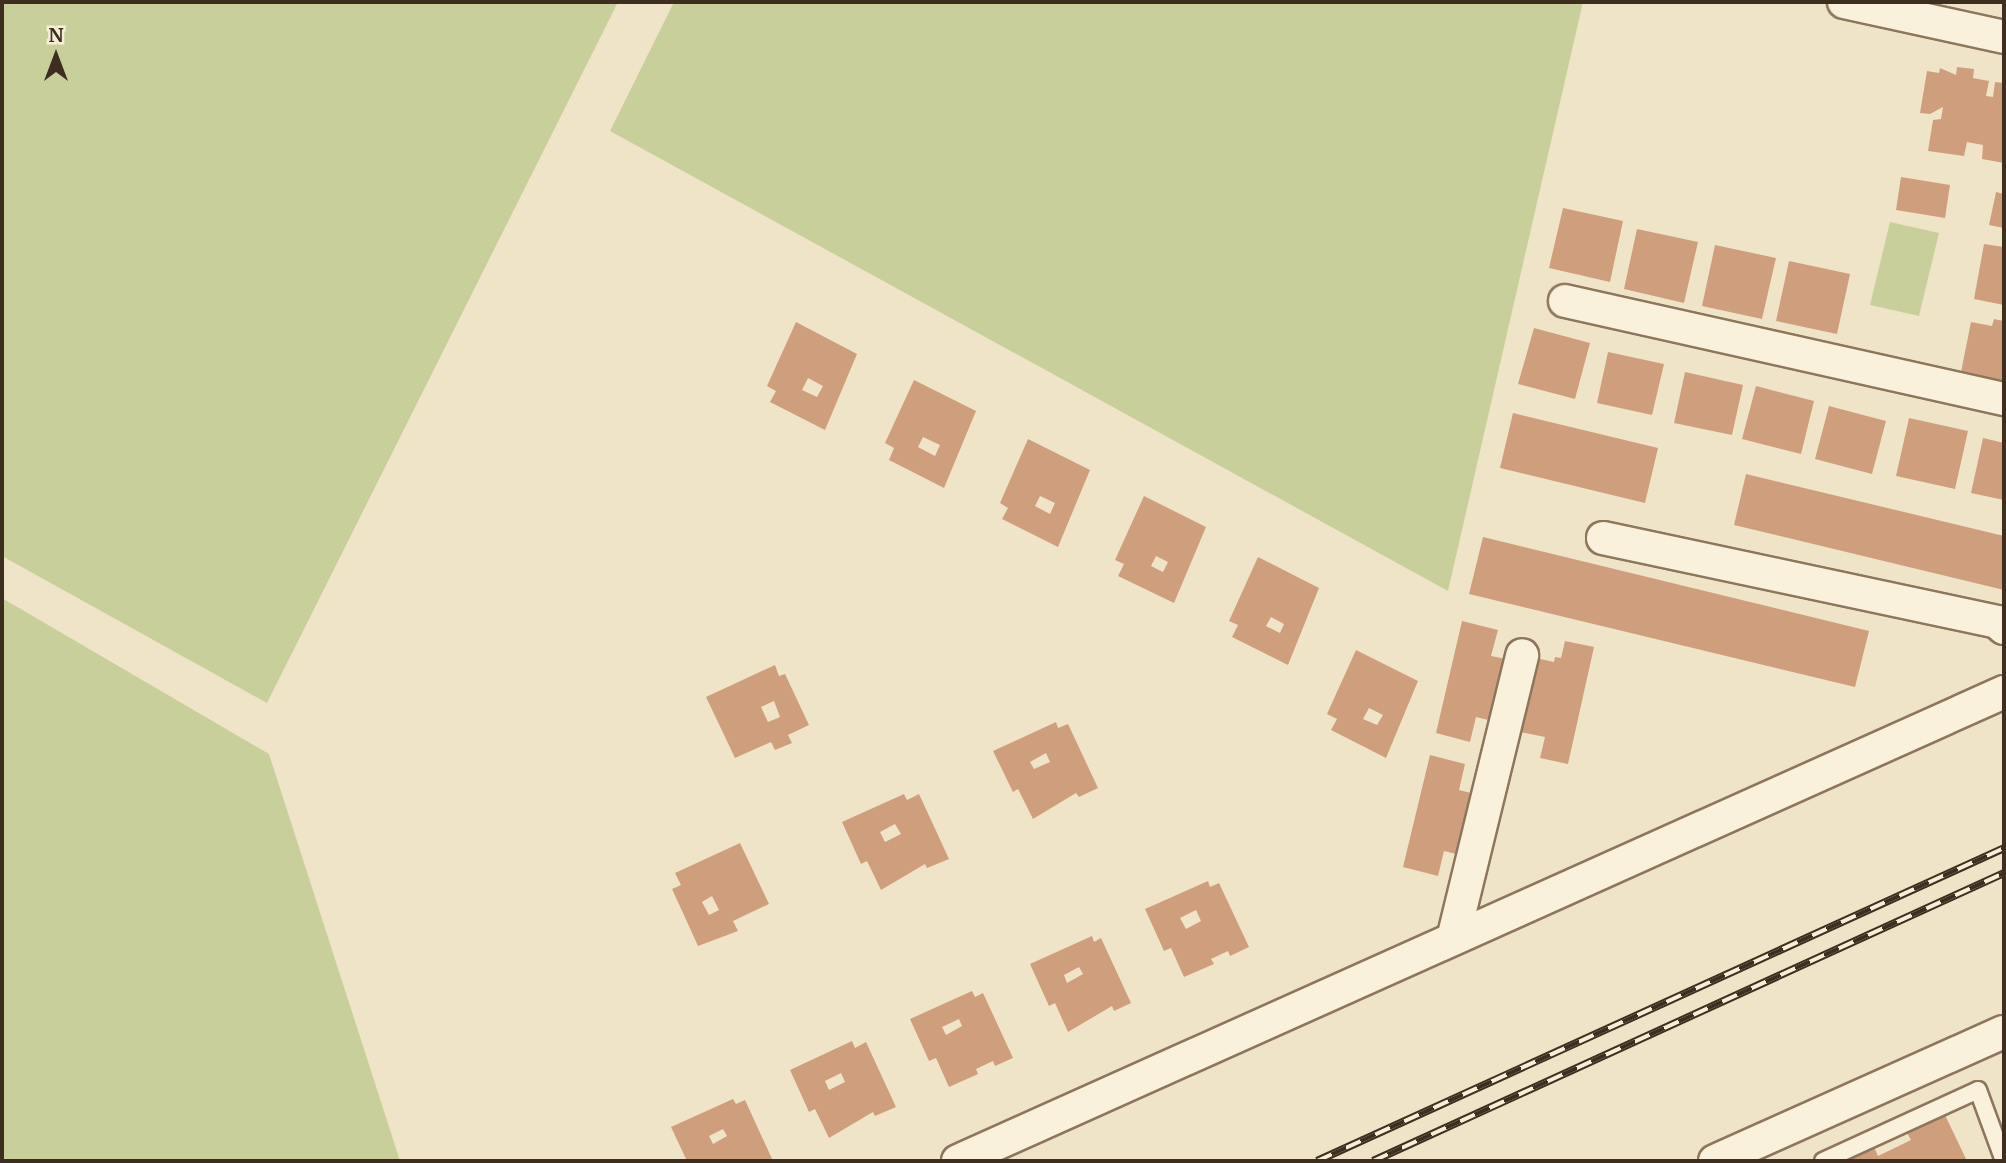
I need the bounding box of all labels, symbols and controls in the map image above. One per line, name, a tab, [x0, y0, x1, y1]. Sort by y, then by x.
north arrow	[21, 21, 91, 91]
text: N	[48, 23, 64, 47]

